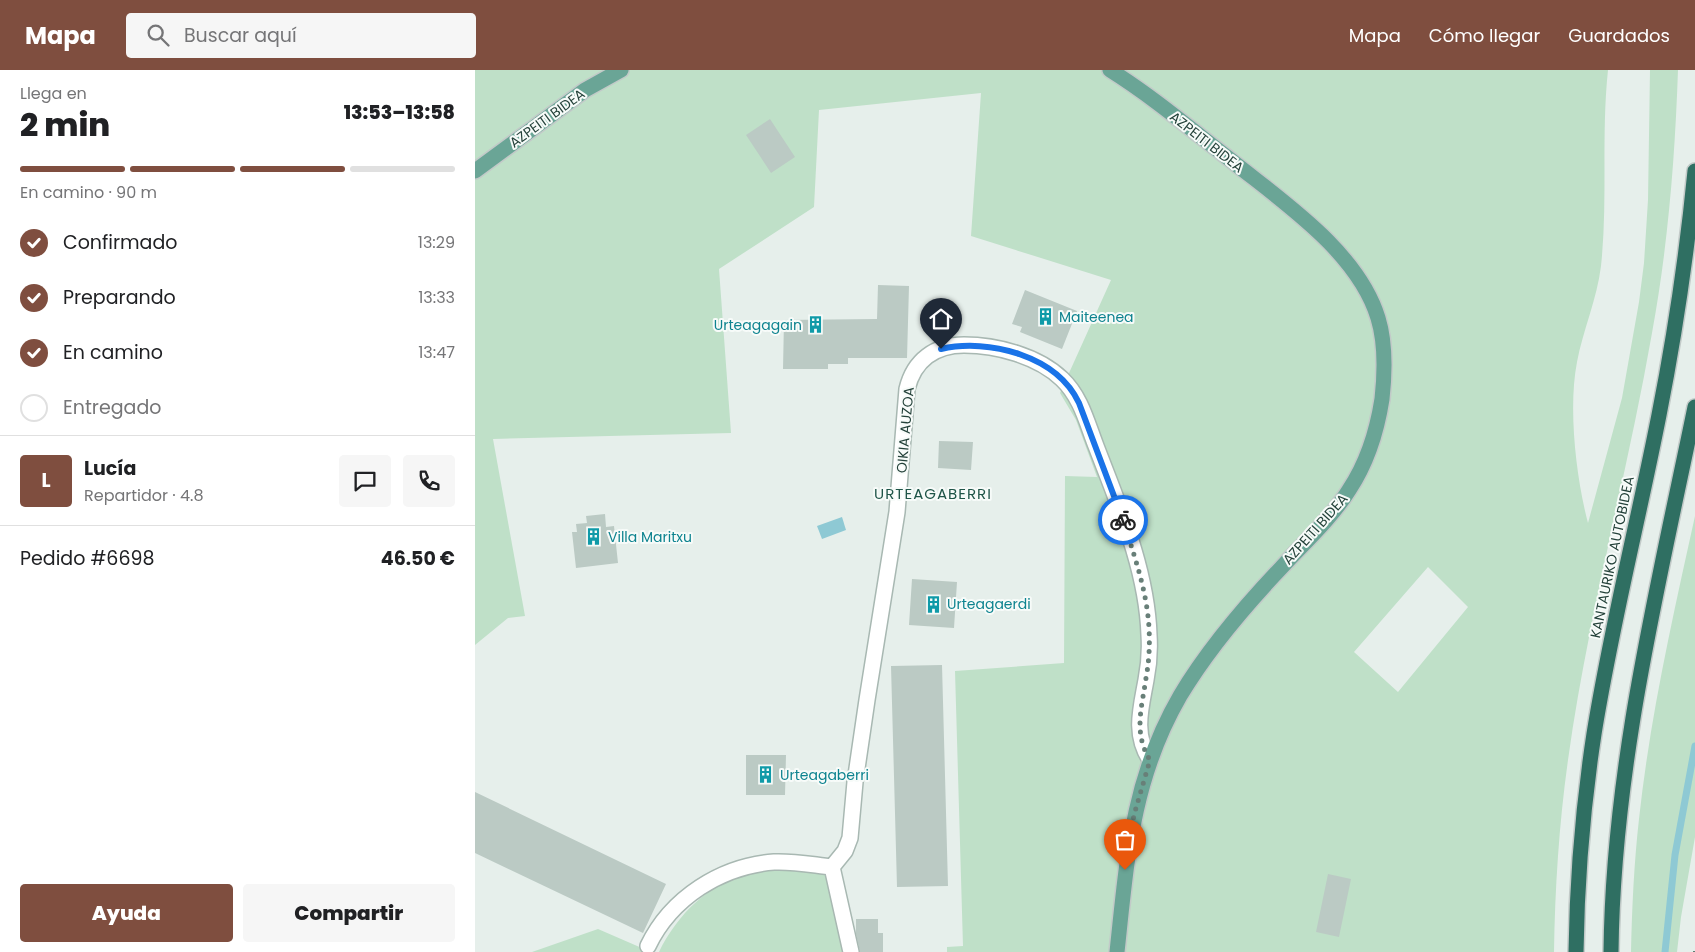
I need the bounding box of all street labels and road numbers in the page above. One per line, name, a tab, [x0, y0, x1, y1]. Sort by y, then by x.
street label: AZPEITI BIDEA	[505, 84, 589, 152]
street label: AZPEITI BIDEA	[1166, 107, 1248, 177]
street label: OIKIA AUZOA	[891, 386, 919, 474]
street label: KANTAURIKO AUTOBIDEA	[1585, 474, 1639, 640]
street label: AZPEITI BIDEA	[1278, 489, 1352, 569]

